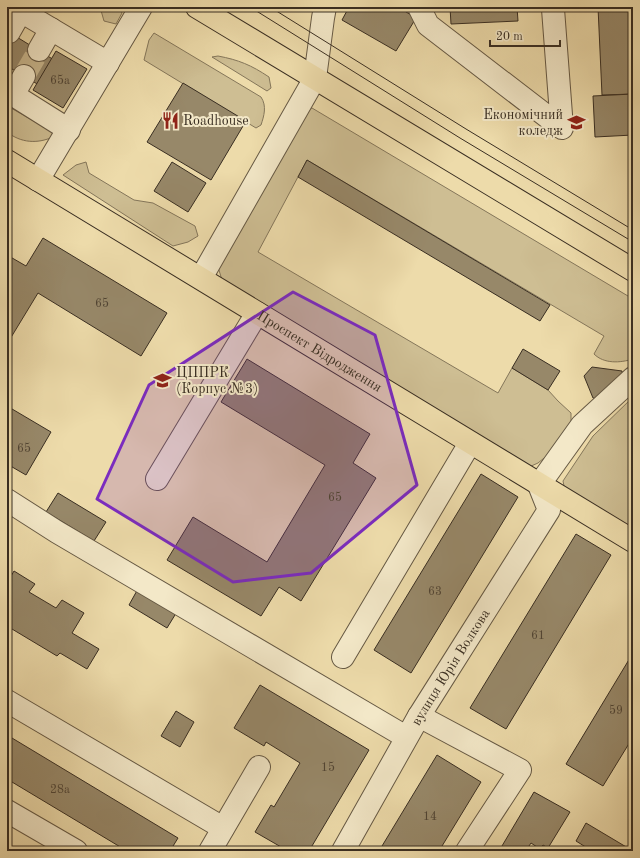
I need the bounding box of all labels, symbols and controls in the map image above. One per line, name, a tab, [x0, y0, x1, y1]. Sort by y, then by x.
scale bar	[490, 22, 560, 48]
text: 20 m	[496, 31, 523, 43]
house number: 65а	[50, 74, 70, 87]
place label: Економічний коледж	[483, 108, 563, 138]
restaurant icon: Roadhouse	[160, 110, 180, 130]
school or university icon: Економічний коледж	[566, 112, 586, 132]
place label: Roadhouse	[183, 114, 249, 128]
house number: 65	[95, 297, 109, 310]
street label: Проспект Відродження	[254, 309, 384, 395]
place label: ЦППРК (Корпус №3)	[176, 366, 258, 396]
school or university icon: ЦППРК (Корпус №3)	[153, 370, 173, 390]
house number: 65	[17, 442, 31, 455]
house number: 65	[328, 491, 342, 504]
house number: 63	[428, 586, 442, 598]
street label: вулиця Юрія Волкова	[409, 607, 493, 728]
house number: 61	[531, 630, 545, 642]
house number: 59	[609, 704, 623, 717]
house number: 15	[321, 761, 335, 774]
house number: 28а	[50, 784, 70, 796]
house number: 14	[423, 811, 437, 823]

